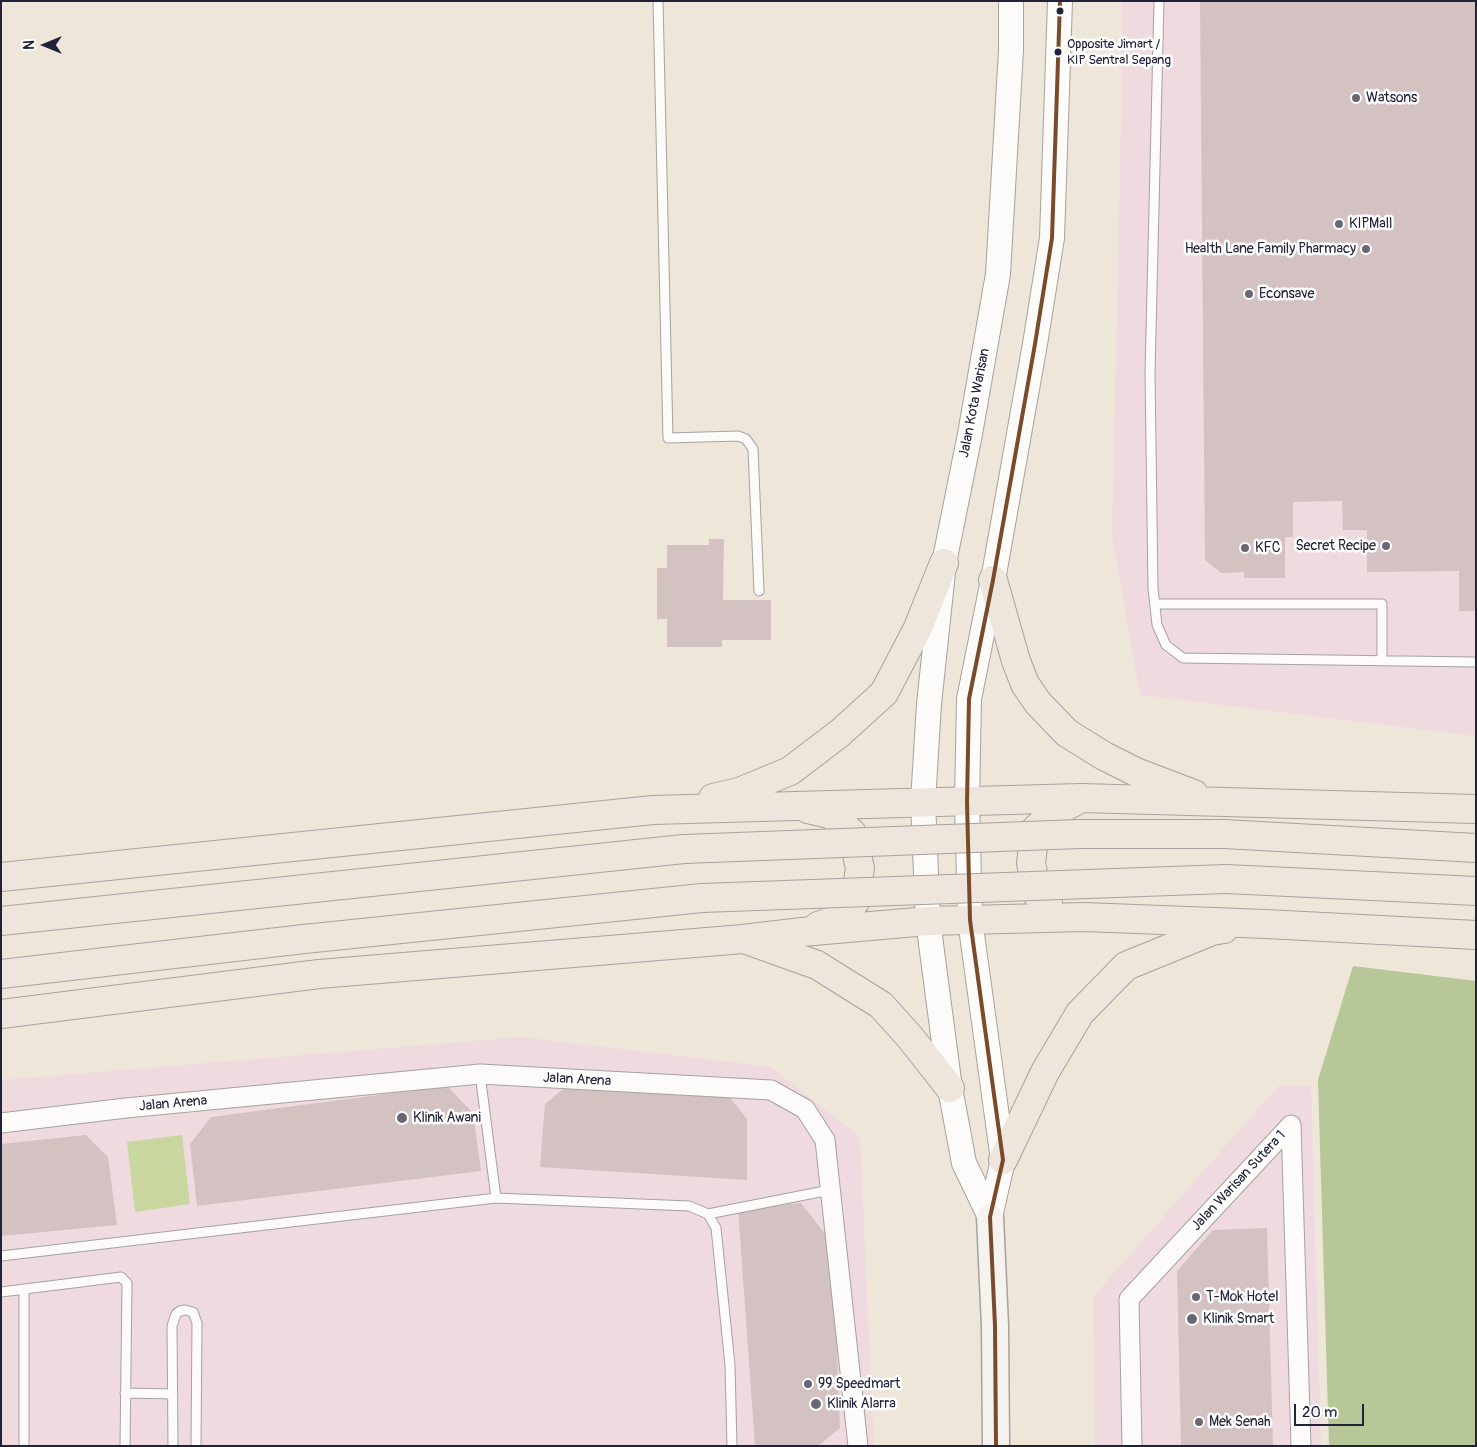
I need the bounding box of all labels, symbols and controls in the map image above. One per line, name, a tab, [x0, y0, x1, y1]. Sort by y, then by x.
unlabelled marker	[1055, 6, 1065, 16]
north arrow	[20, 20, 70, 70]
place label: Opposite Jimart / KIP Sentral Sepang	[1067, 37, 1171, 68]
text: N	[21, 40, 38, 50]
marker: Opposite Jimart / KIP Sentral Sepang	[1053, 47, 1063, 57]
place label: Watsons	[1366, 90, 1417, 106]
marker: Watsons	[1350, 92, 1362, 104]
place label: KIPMall	[1349, 216, 1392, 232]
marker: KIPMall	[1333, 218, 1345, 230]
place label: Health Lane Family Pharmacy	[1185, 241, 1356, 257]
marker: Health Lane Family Pharmacy	[1360, 243, 1372, 255]
place label: Econsave	[1259, 286, 1314, 302]
marker: Econsave	[1243, 288, 1255, 300]
street label: Jalan Kota Warisan	[956, 347, 994, 459]
place label: Secret Recipe	[1295, 538, 1376, 554]
place label: KFC	[1255, 540, 1281, 556]
marker: Secret Recipe	[1380, 540, 1392, 552]
marker: KFC	[1239, 542, 1251, 554]
street label: Jalan Arena	[542, 1070, 612, 1090]
street label: Jalan Arena	[138, 1093, 208, 1115]
place label: Klinik Awani	[413, 1110, 481, 1126]
marker: Klinik Awani	[395, 1111, 409, 1125]
street label: Jalan Warisan Sutera 1	[1188, 1128, 1290, 1234]
place label: T-Mok Hotel	[1206, 1289, 1278, 1305]
marker: T-Mok Hotel	[1190, 1291, 1202, 1303]
place label: Klinik Smart	[1203, 1311, 1274, 1327]
marker: Klinik Smart	[1185, 1312, 1199, 1326]
place label: 99 Speedmart	[818, 1376, 900, 1392]
marker: 99 Speedmart	[802, 1378, 814, 1390]
scale bar	[1297, 1394, 1367, 1426]
place label: Klinik Alarra	[827, 1396, 896, 1412]
marker: Klinik Alarra	[809, 1397, 823, 1411]
text: 20 m	[1302, 1403, 1337, 1422]
place label: Mek Senah	[1209, 1414, 1271, 1430]
marker: Mek Senah	[1193, 1416, 1205, 1428]

